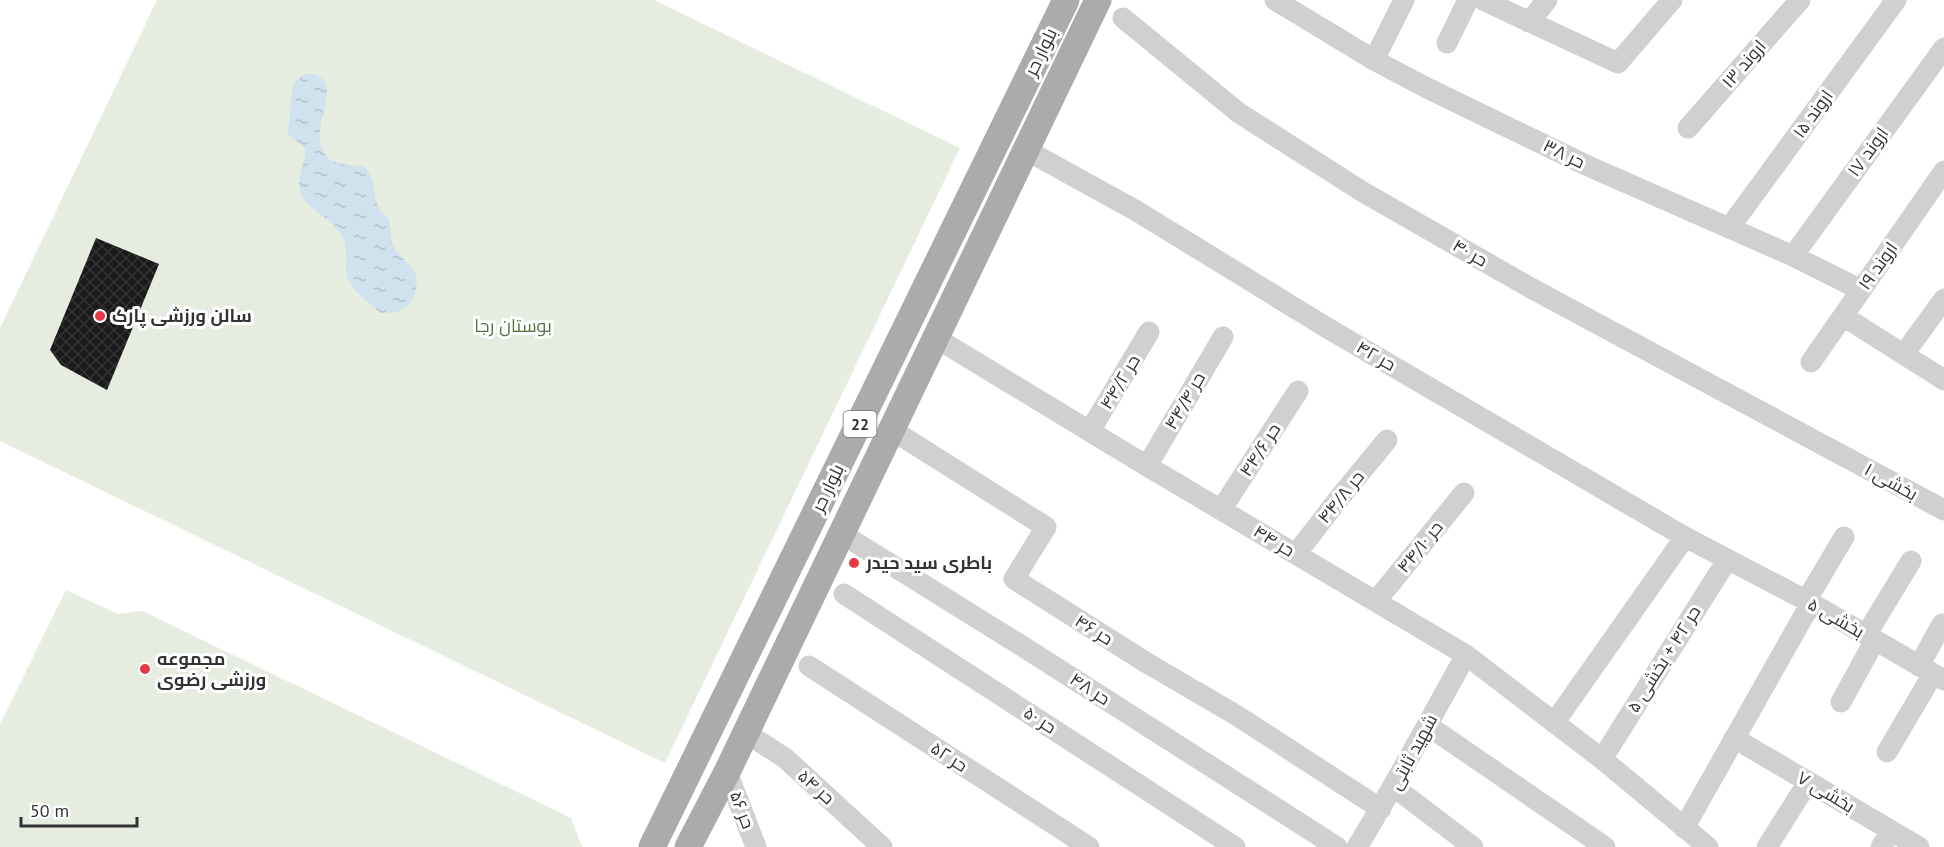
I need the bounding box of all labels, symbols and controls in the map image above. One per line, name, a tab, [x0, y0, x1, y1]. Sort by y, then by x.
street label: بلوار حر	[1019, 24, 1062, 80]
street label: اروند ۱۳	[1716, 35, 1771, 92]
street label: اروند ۱۵	[1787, 85, 1838, 142]
street label: اروند ۱۷	[1842, 123, 1893, 181]
street label: حر ۳۸	[1540, 134, 1589, 173]
street label: حر ۴۰	[1449, 233, 1492, 272]
street label: اروند ۱۹	[1853, 237, 1902, 294]
place label: سالن ورزشی پارک	[112, 304, 252, 328]
marker: سالن ورزشی پارک	[93, 309, 107, 323]
park label: بوستان رجا	[474, 314, 552, 337]
street label: حر ۴۲	[1352, 335, 1400, 376]
street label: حر ۴۴/۲	[1094, 350, 1145, 413]
street label: حر ۴۴/۴	[1159, 368, 1210, 434]
road number: 22	[844, 411, 876, 437]
street label: حر ۴۴/۶	[1234, 419, 1285, 481]
street label: بخشی ۱	[1861, 458, 1922, 506]
street label: بلوار حر	[806, 460, 849, 516]
street label: حر ۴۴/۸	[1312, 465, 1369, 528]
street label: حر ۴۴/۱۰	[1392, 516, 1448, 577]
street label: حر ۴۴	[1249, 519, 1299, 562]
place label: باطری سید حیدر	[865, 551, 992, 574]
marker: باطری سید حیدر	[847, 556, 861, 570]
street label: بخشی ۵	[1804, 592, 1869, 643]
street label: حر ۴۲ + بخشی ۵	[1621, 601, 1706, 717]
street label: حر ۴۶	[1071, 609, 1118, 650]
place label: مجموعه ورزشی رضوی	[157, 647, 266, 691]
marker: مجموعه ورزشی رضوی	[138, 662, 152, 676]
street label: حر ۴۸	[1066, 667, 1115, 710]
street label: حر ۵۰	[1020, 701, 1061, 739]
street label: شهید ثابتی	[1383, 710, 1442, 794]
street label: حر ۵۲	[926, 736, 972, 777]
street label: حر ۵۴	[793, 764, 840, 809]
street label: بخشی ۷	[1793, 765, 1859, 818]
street label: حر ۵۶	[725, 788, 760, 832]
scale bar	[21, 790, 136, 828]
text: 50 m	[30, 799, 69, 822]

